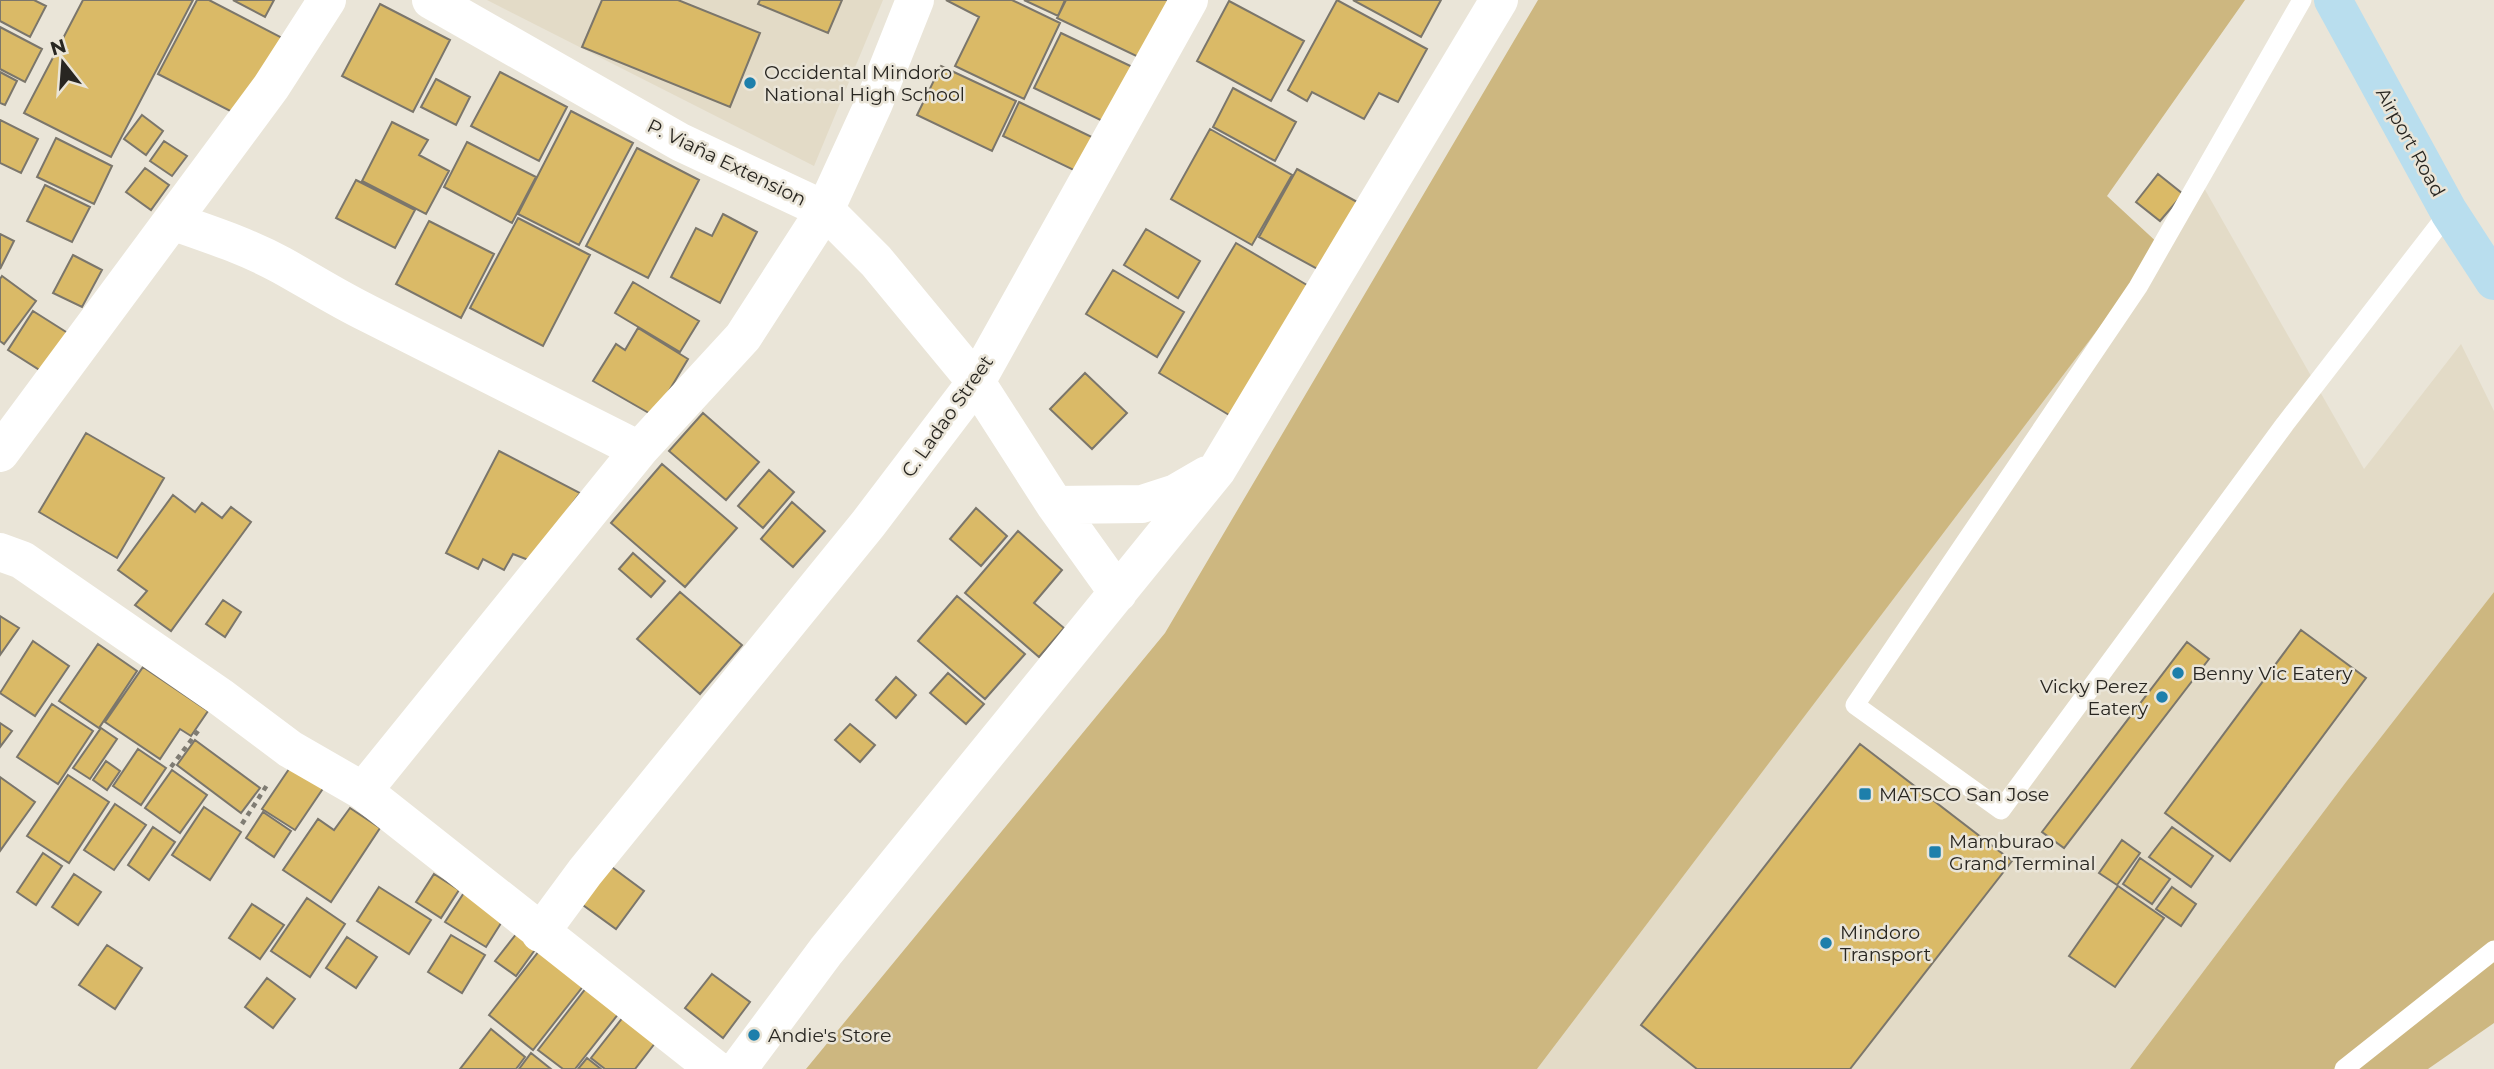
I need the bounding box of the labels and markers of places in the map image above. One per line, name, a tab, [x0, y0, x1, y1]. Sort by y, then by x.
place label: Occidental Mindoro National High School	[764, 61, 965, 106]
marker: Occidental Mindoro National High School	[742, 75, 758, 91]
place label: Benny Vic Eatery	[2192, 662, 2353, 685]
marker: Benny Vic Eatery	[2170, 665, 2186, 681]
place label: Vicky Perez Eatery	[2040, 675, 2149, 720]
marker: Vicky Perez Eatery	[2154, 689, 2170, 705]
place label: MATSCO San Jose	[1879, 783, 2049, 806]
marker: MATSCO San Jose	[1857, 786, 1873, 802]
place label: Mamburao Grand Terminal	[1949, 830, 2096, 875]
marker: Mamburao Grand Terminal	[1927, 844, 1943, 860]
place label: Mindoro Transport	[1840, 921, 1932, 966]
marker: Mindoro Transport	[1818, 935, 1834, 951]
place label: Andie's Store	[768, 1024, 891, 1047]
marker: Andie's Store	[746, 1027, 762, 1043]

